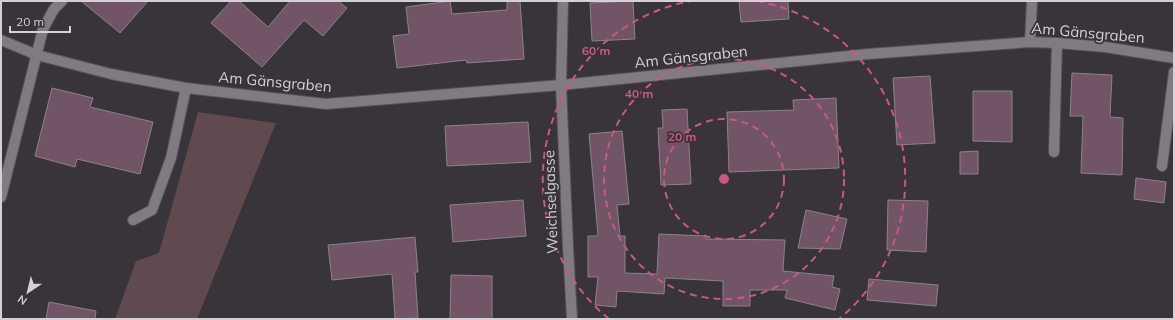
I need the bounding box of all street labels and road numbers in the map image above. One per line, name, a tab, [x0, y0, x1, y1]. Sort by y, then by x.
street label: Am Gänsgraben	[1031, 18, 1145, 47]
street label: Am Gänsgraben	[633, 41, 748, 72]
street label: Am Gänsgraben	[218, 67, 332, 96]
street label: Weichselgasse	[539, 150, 562, 254]

